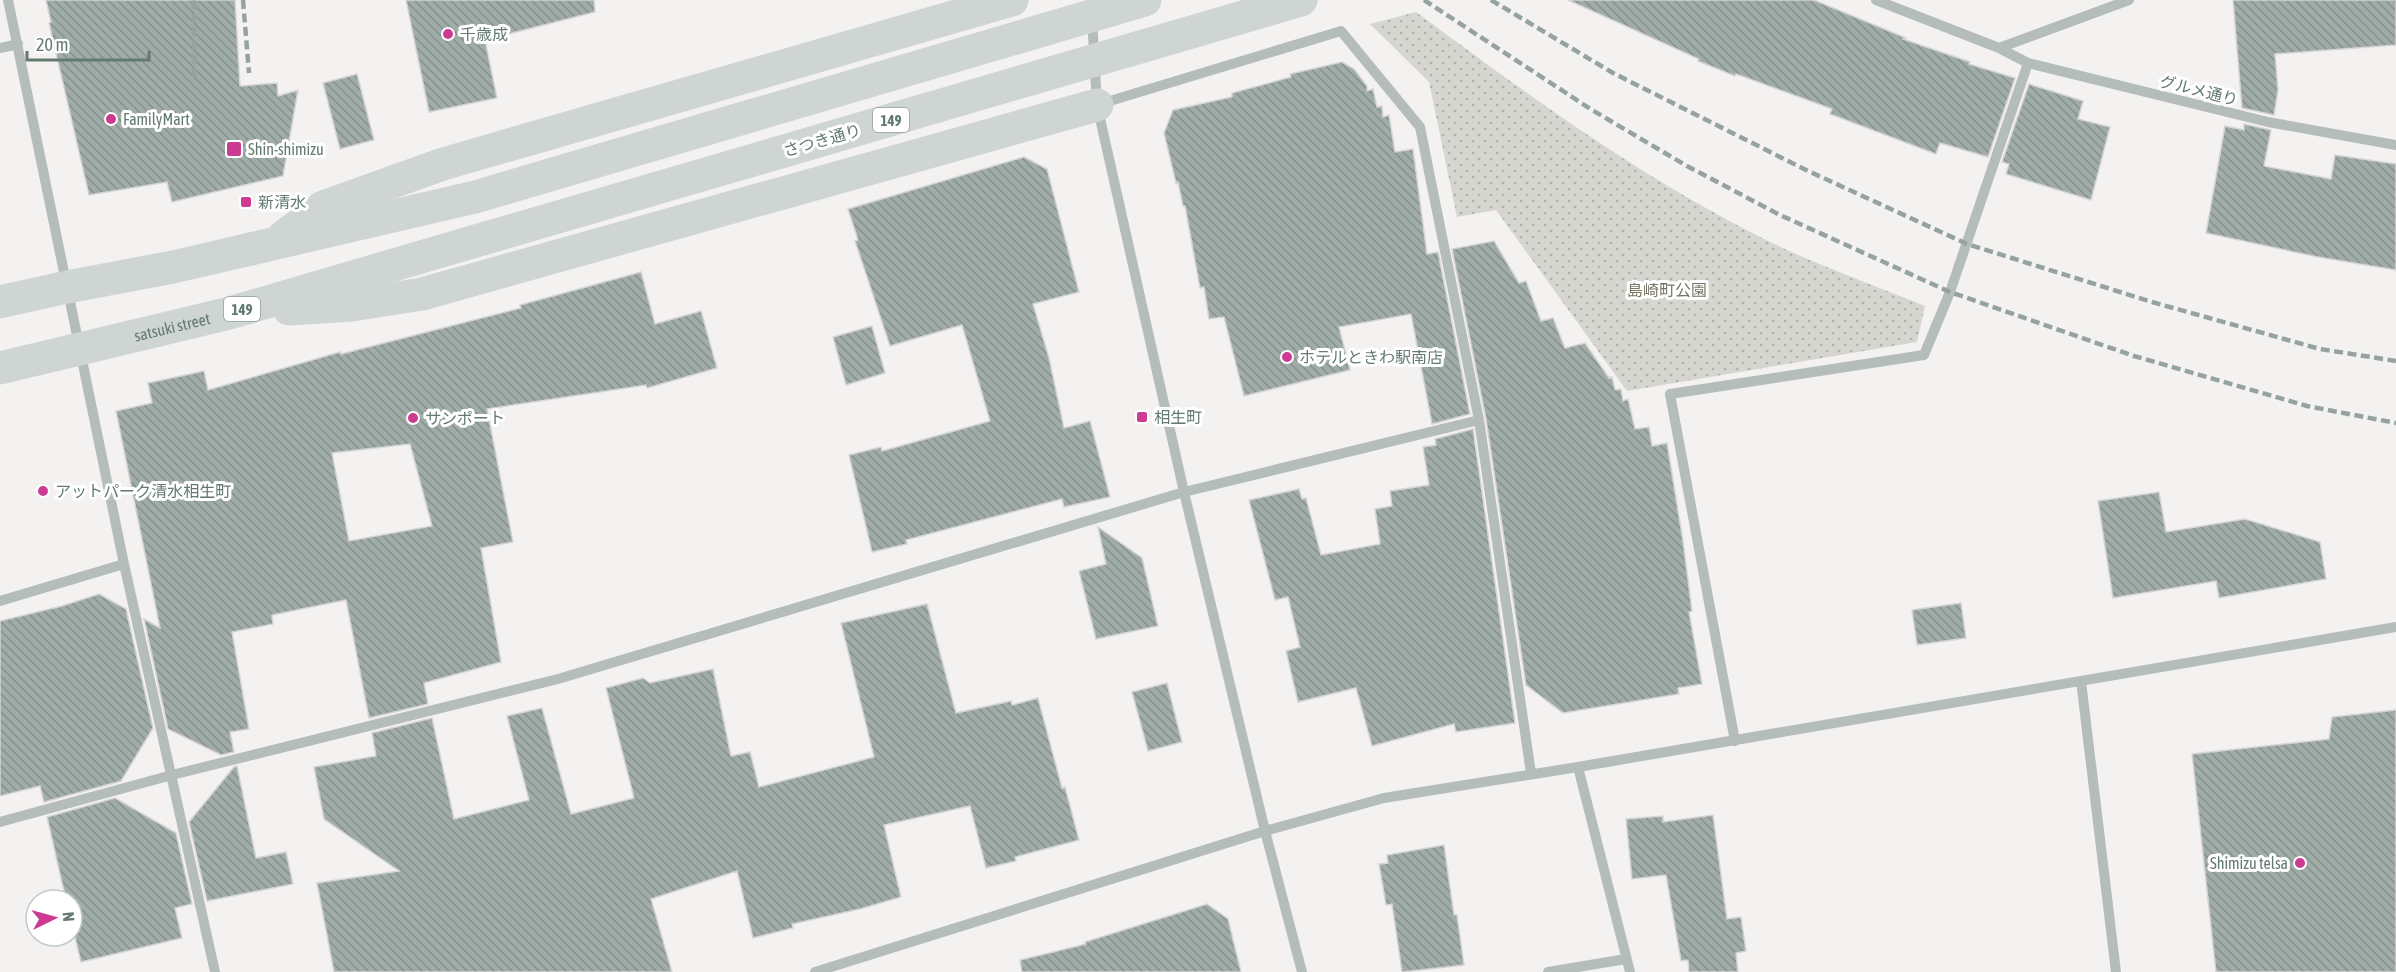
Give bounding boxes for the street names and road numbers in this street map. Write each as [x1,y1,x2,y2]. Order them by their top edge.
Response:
street label: グルメ通り [2158,72,2240,108]
road number: 149 [873,108,909,132]
street label: さつき通り [781,120,863,160]
road number: 149 [224,297,260,321]
street label: satsuki street [132,309,212,345]

